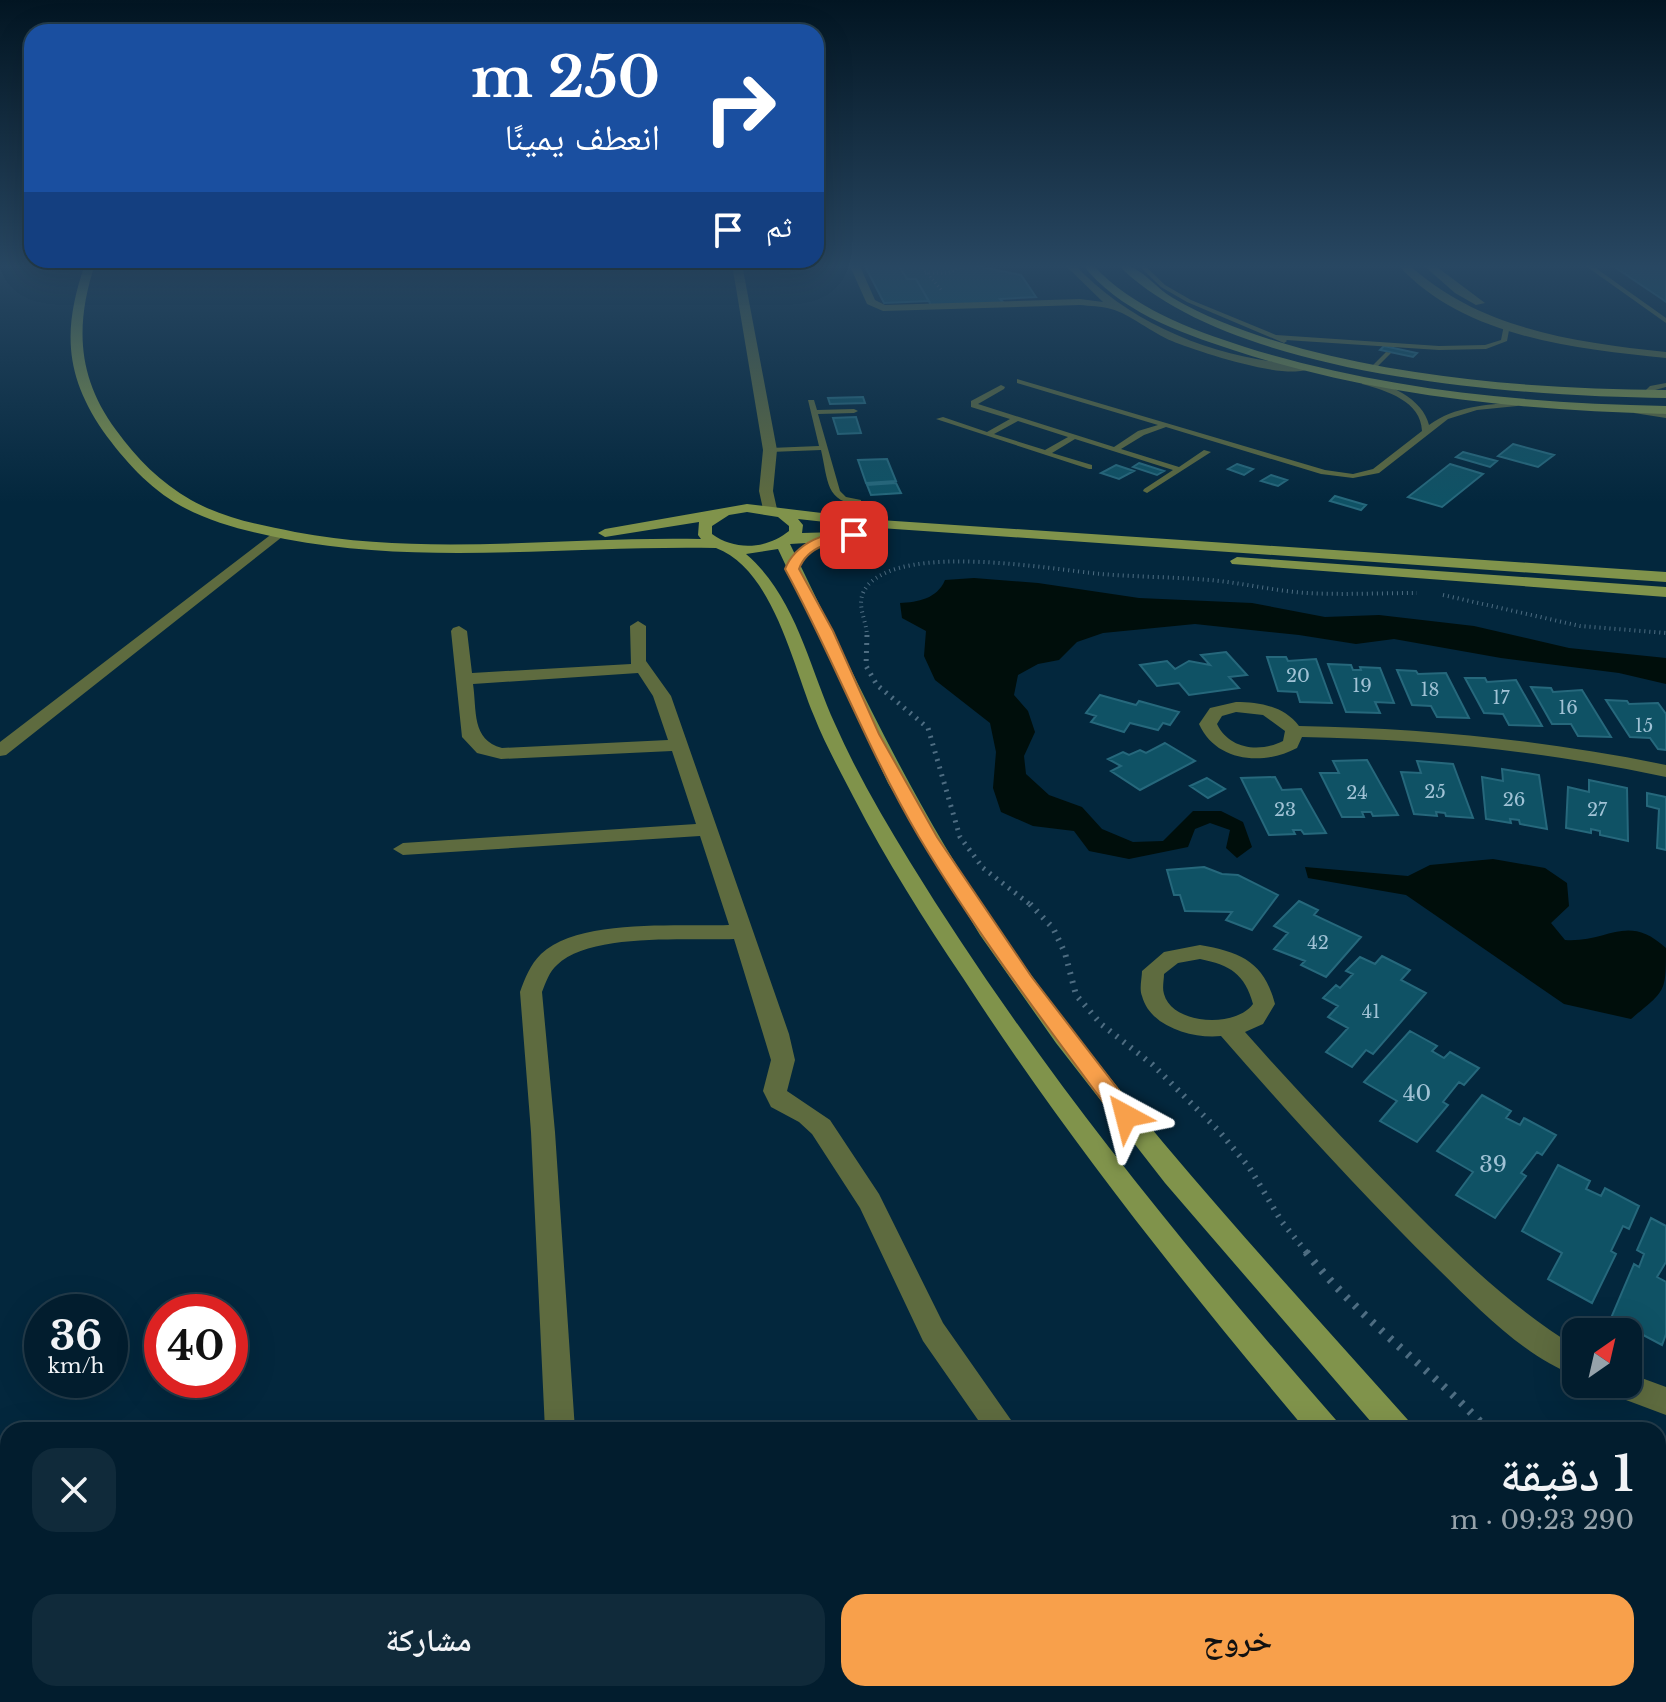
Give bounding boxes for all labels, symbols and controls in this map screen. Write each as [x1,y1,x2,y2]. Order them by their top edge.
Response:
text: 250 m [471,43,660,112]
icon: right [688,56,792,160]
text: انعطف يمينًا [504,115,660,160]
icon: arrive [706,208,750,252]
text: ثم [766,208,792,245]
pin [820,501,888,569]
icon: arrive [832,513,876,557]
house number: 20 [1286,665,1310,687]
house number: 19 [1352,675,1372,697]
house number: 18 [1421,679,1439,701]
house number: 17 [1492,687,1510,709]
house number: 16 [1558,697,1578,719]
house number: 15 [1635,715,1653,737]
house number: 25 [1424,781,1446,803]
house number: 24 [1346,782,1368,804]
house number: 26 [1503,789,1525,811]
house number: 23 [1274,799,1296,821]
house number: 27 [1587,799,1608,821]
house number: 42 [1307,932,1329,954]
house number: 41 [1362,1001,1380,1023]
position arrow [1084,1074,1168,1158]
house number: 40 [1403,1080,1431,1107]
house number: 39 [1479,1151,1507,1178]
speed limit sign: 40 [144,1294,248,1398]
text: 36 [50,1311,102,1361]
north arrow [1562,1318,1642,1398]
map controls [1562,1318,1642,1398]
text: km/h [48,1354,104,1378]
text: 1 دقيقة [1500,1444,1634,1504]
button: close [32,1448,116,1532]
text: 290 m · 09:23 [1450,1504,1634,1536]
button: مشاركة [32,1594,825,1686]
button: خروج [841,1594,1634,1686]

